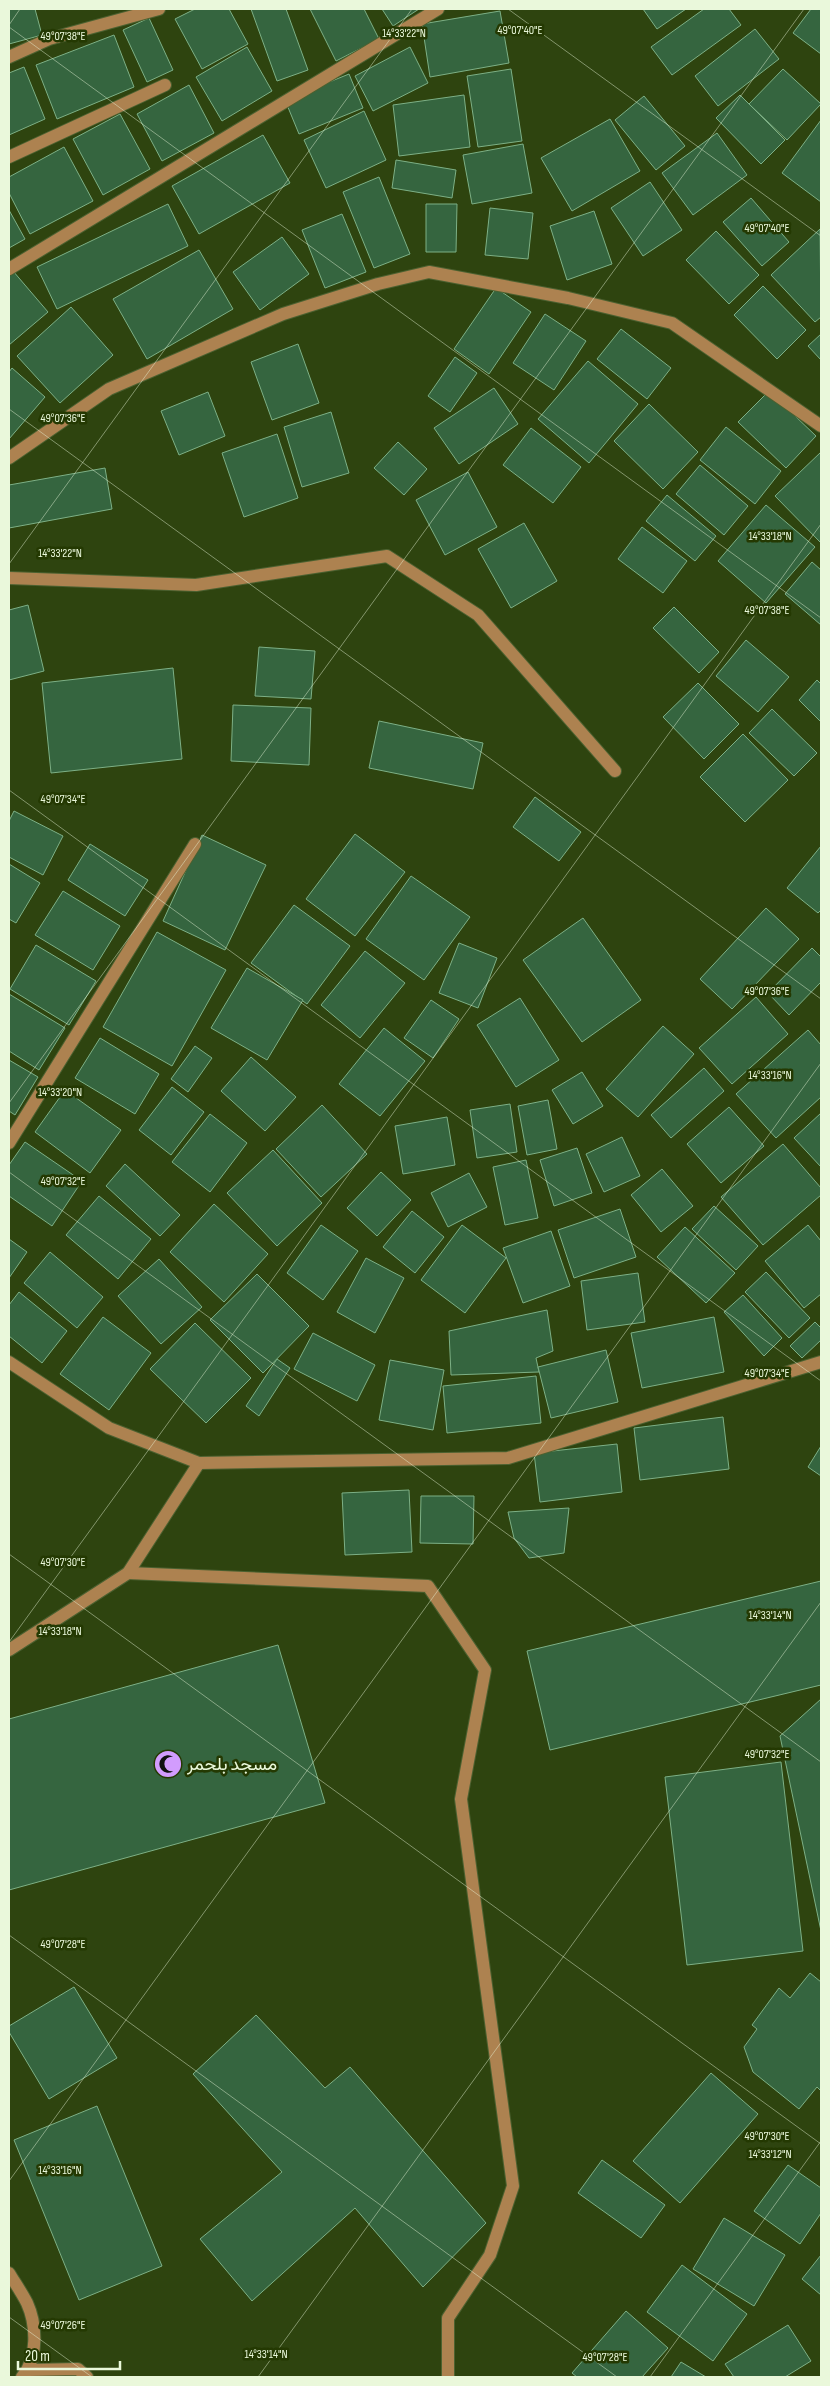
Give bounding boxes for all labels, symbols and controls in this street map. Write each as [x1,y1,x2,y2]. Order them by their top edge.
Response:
text: 49°07'40"E [497,23,543,38]
text: 14°33'22"N [382,26,426,41]
text: 49°07'38"E [41,29,86,44]
text: 49°07'40"E [744,221,790,236]
text: 49°07'36"E [40,411,86,426]
text: 14°33'18"N [748,529,792,544]
text: 14°33'22"N [38,546,82,561]
text: 49°07'38"E [745,603,790,618]
text: 49°07'34"E [41,792,85,807]
text: 49°07'36"E [744,984,790,999]
text: 14°33'16"N [748,1068,792,1083]
text: 14°33'20"N [38,1085,82,1100]
text: 49°07'32"E [41,1174,85,1189]
text: 49°07'34"E [745,1366,789,1381]
text: 49°07'30"E [40,1555,86,1570]
text: 14°33'14"N [748,1608,792,1623]
text: 14°33'18"N [38,1624,82,1639]
text: 49°07'32"E [745,1747,789,1762]
mosque icon: مسجد بلحمر [153,1749,183,1779]
place label: مسجد بلحمر [186,1754,277,1775]
text: 49°07'28"E [41,1937,85,1952]
text: 49°07'30"E [744,2129,790,2144]
text: 14°33'12"N [748,2147,792,2162]
text: 14°33'16"N [38,2163,82,2178]
text: 49°07'26"E [41,2318,86,2333]
scale bar [18,2338,120,2370]
text: 20 m [25,2347,50,2366]
text: 14°33'14"N [244,2347,288,2362]
text: 49°07'28"E [583,2350,627,2365]

